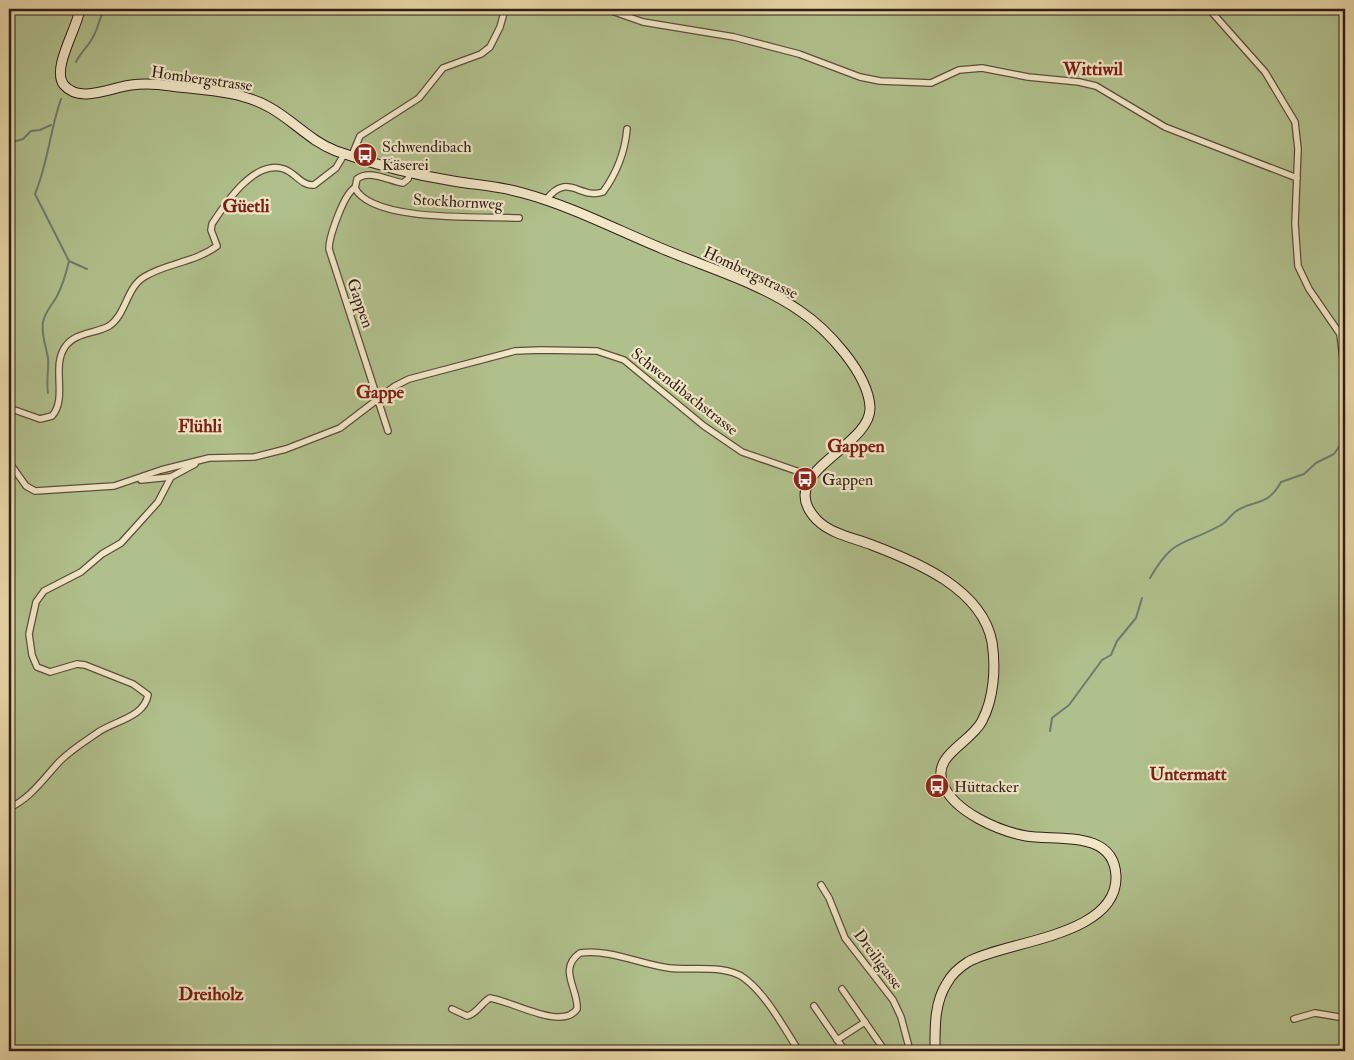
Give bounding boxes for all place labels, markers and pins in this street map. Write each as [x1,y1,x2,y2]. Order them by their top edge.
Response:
place label: Schwendibach Käserei [382,137,472,175]
bus stop icon: Schwendibach Käserei [352,142,378,168]
bus stop icon: Gappen [792,466,818,492]
place label: Gappen [822,470,873,491]
bus stop icon: Hüttacker [924,773,950,799]
place label: Hüttacker [954,777,1019,797]

